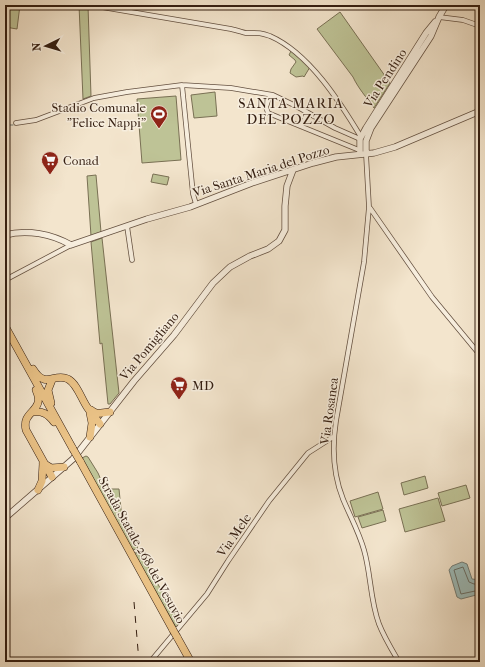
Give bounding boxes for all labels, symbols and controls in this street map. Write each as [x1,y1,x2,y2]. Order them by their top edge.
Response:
north arrow [26,26,66,66]
text: N [30,41,43,52]
street label: Via Pendino [360,45,410,111]
district label: SANTA MARIA DEL POZZO [238,95,344,128]
place label: Stadio Comunale "Felice Nappi" [52,100,147,130]
sports icon: Stadio Comunale "Felice Nappi" [149,104,169,129]
street label: Via Santa Maria del Pozzo [190,142,332,201]
supermarket icon: Conad [40,150,60,175]
place label: Conad [63,153,100,168]
street label: Via Pomigliano [116,309,182,384]
supermarket icon: MD [169,375,189,400]
street label: Via Rosanea [317,375,341,447]
place label: MD [192,378,214,393]
street label: Strada Statale 268 del Vesuvio [95,474,189,626]
street label: Via Mele [213,510,255,560]

